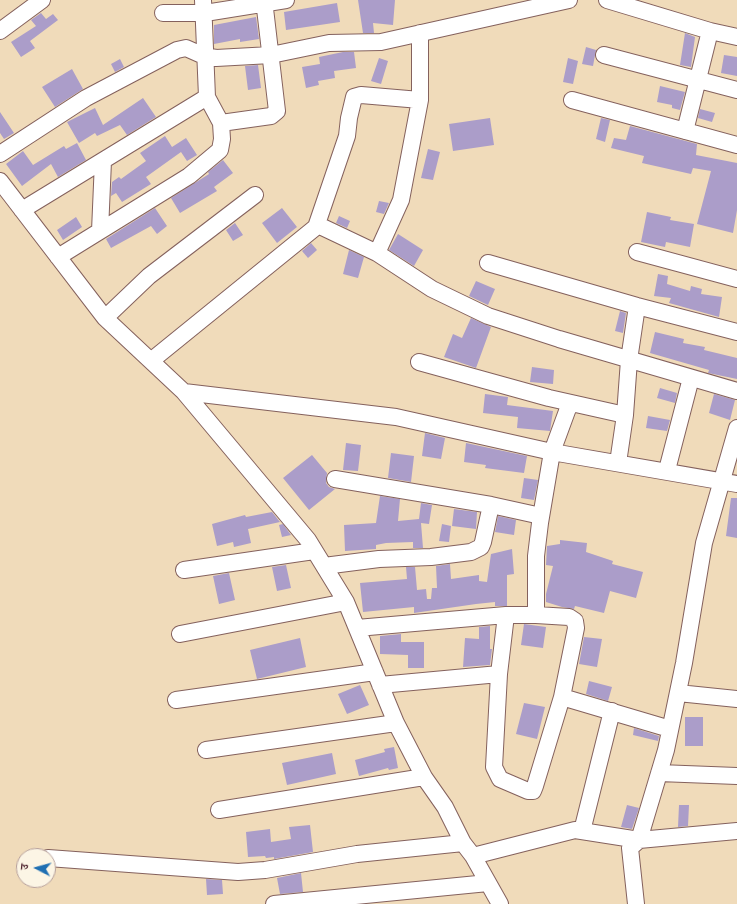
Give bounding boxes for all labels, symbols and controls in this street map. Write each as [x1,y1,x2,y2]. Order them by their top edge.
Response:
north arrow [16,848,56,888]
text: उ [17,863,32,870]

